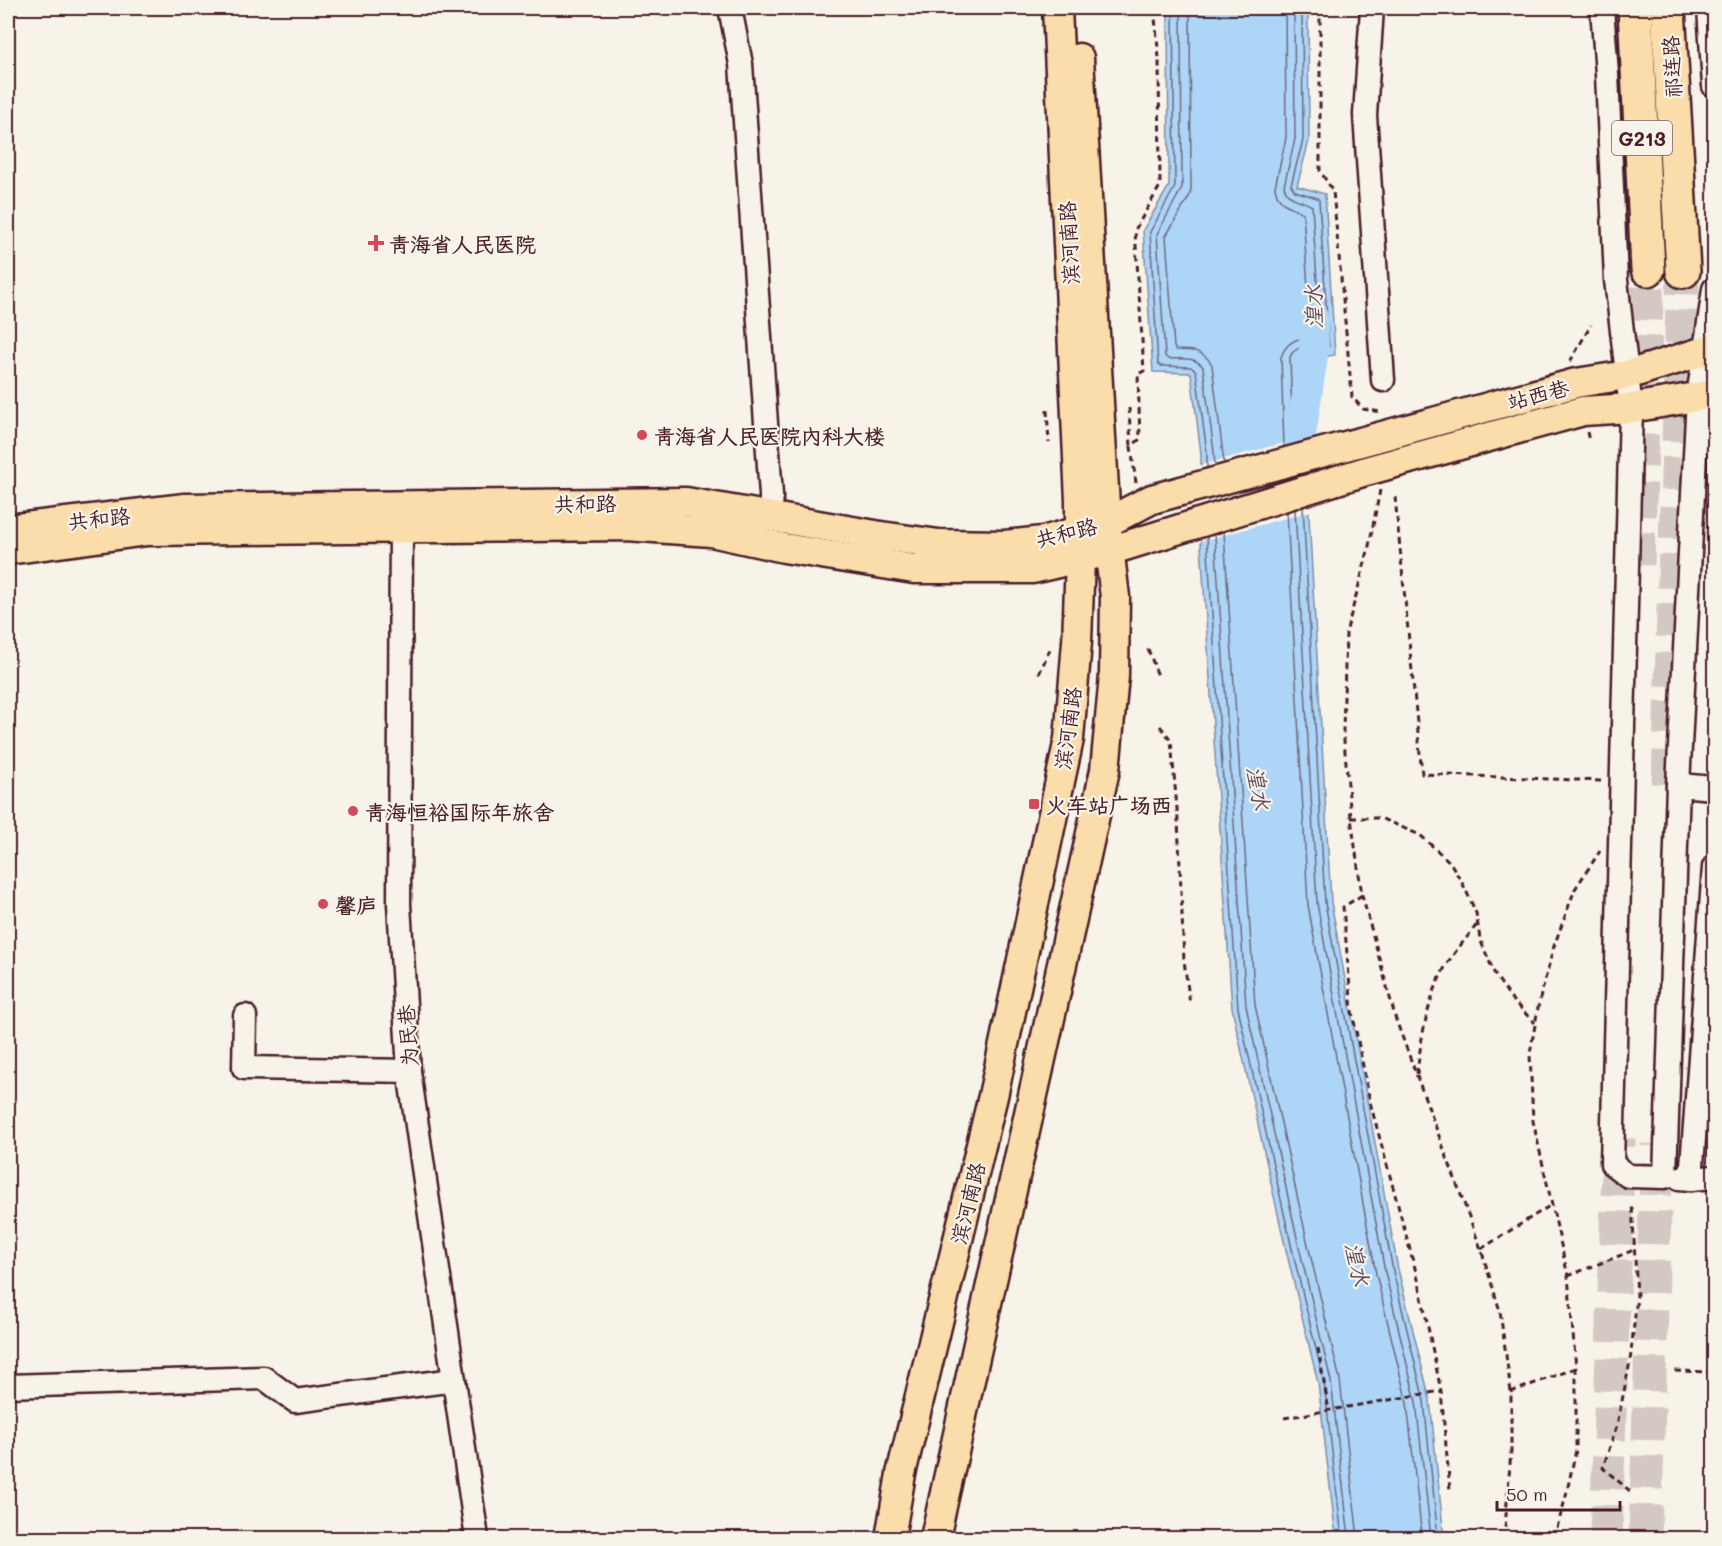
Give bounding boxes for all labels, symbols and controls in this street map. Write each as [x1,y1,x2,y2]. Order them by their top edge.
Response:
street label: 祁连路 [1656,35,1686,99]
road number: G213 [1612,121,1672,155]
street label: 滨河南路 [1052,200,1084,286]
place label: 青海省人民医院 [389,230,536,257]
marker: 青海省人民医院 [367,234,385,252]
water label: 湟水 [1298,284,1328,329]
street label: 站西巷 [1504,373,1572,415]
place label: 青海省人民医院内科大楼 [654,422,885,449]
marker: 青海省人民医院内科大楼 [635,428,649,442]
street label: 共和路 [553,489,617,517]
street label: 共和路 [66,501,132,535]
street label: 共和路 [1032,511,1100,553]
street label: 滨河南路 [1048,685,1086,771]
water label: 湟水 [1241,764,1277,813]
place label: 火车站广场西 [1046,791,1172,818]
marker: 火车站广场西 [1027,797,1041,811]
place label: 青海恒裕国际年旅舍 [365,798,554,825]
marker: 青海恒裕国际年旅舍 [346,804,360,818]
place label: 馨庐 [335,891,377,918]
marker: 馨庐 [316,897,330,911]
street label: 为民巷 [391,1004,423,1068]
street label: 滨河南路 [944,1159,990,1247]
water label: 湟水 [1339,1239,1377,1290]
scale bar [1497,1474,1620,1512]
text: 50 m [1506,1482,1548,1506]

